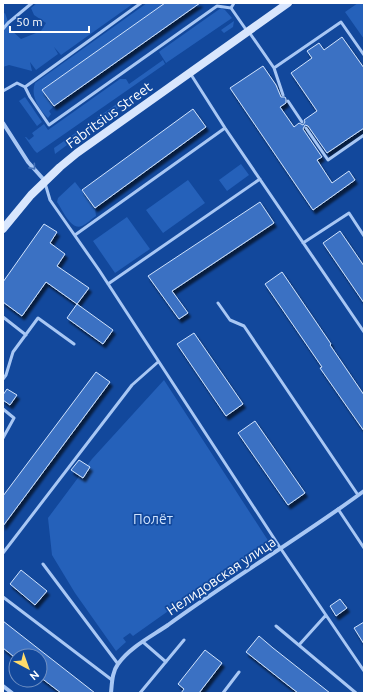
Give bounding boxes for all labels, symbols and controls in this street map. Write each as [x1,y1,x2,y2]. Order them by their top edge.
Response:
scale bar [10,8,89,34]
text: 50 m [16,15,43,28]
street label: Fabritsius Street [63,78,155,152]
one-way arrow [28,162,35,169]
park label: Полёт [133,511,173,527]
street label: Нелидовская улица [163,534,279,618]
north arrow [8,648,48,688]
text: N [28,668,42,683]

